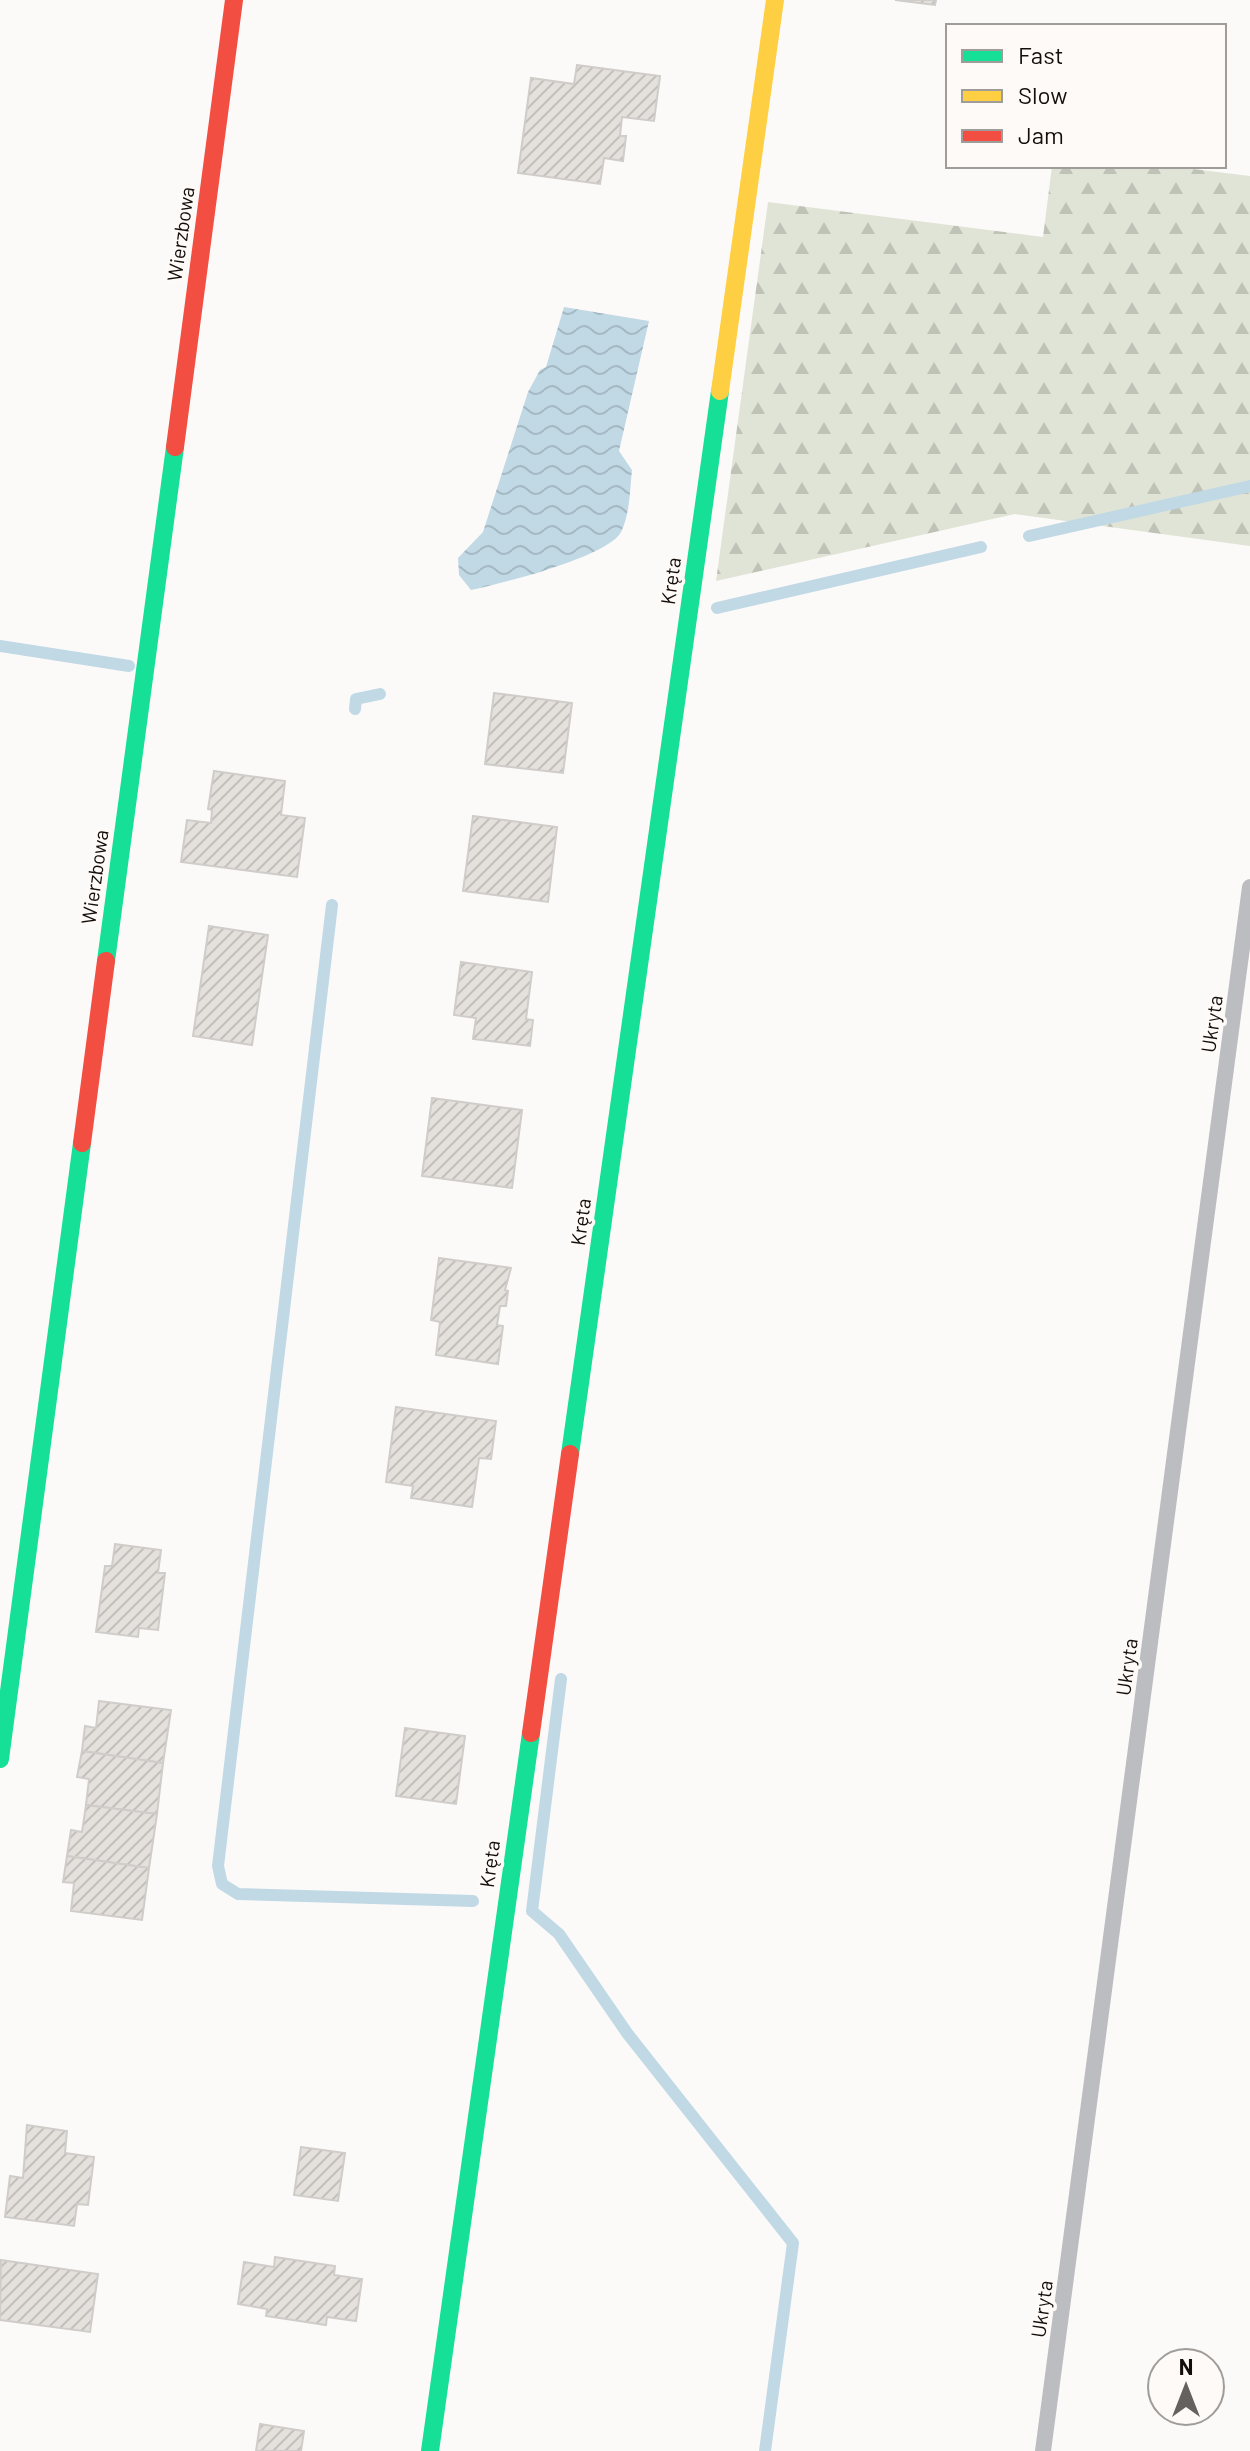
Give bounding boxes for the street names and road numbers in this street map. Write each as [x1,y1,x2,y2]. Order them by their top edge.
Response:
street label: Wierzbowa [161,185,199,283]
street label: Kręta [655,556,685,606]
street label: Wierzbowa [75,828,113,926]
street label: Ukryta [1195,994,1227,1054]
street label: Kręta [565,1197,595,1247]
street label: Ukryta [1110,1637,1142,1697]
street label: Kręta [474,1839,504,1889]
street label: Ukryta [1025,2279,1057,2339]

